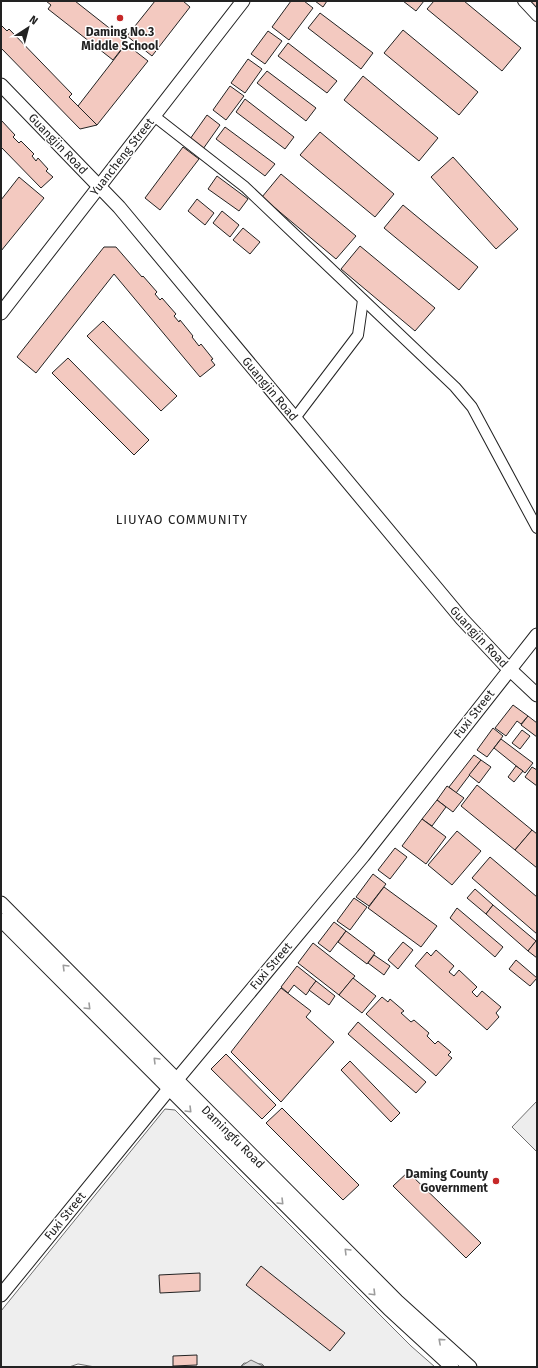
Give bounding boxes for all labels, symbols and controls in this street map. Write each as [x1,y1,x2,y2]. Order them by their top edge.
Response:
north arrow [8,8,48,48]
text: N [27,13,40,28]
marker: Daming No.3 Middle School [115,13,125,23]
place label: Daming No.3 Middle School [81,25,159,53]
street label: Guangjin Road [26,111,90,177]
street label: Yuancheng Street [87,115,157,199]
street label: Guangjin Road [239,354,301,424]
district label: LIUYAO COMMUNITY [116,512,248,527]
street label: Guangjin Road [447,603,511,671]
street label: Fuxi Street [451,687,498,741]
street label: Fuxi Street [247,939,295,992]
one-way arrow [62,964,70,972]
one-way arrow [83,1002,90,1010]
one-way arrow [153,1057,161,1065]
street label: Damingfu Road [199,1103,267,1171]
one-way arrow [184,1105,192,1113]
place label: Daming County Government [406,1167,489,1195]
marker: Daming County Government [491,1176,501,1186]
street label: Fuxi Street [42,1189,89,1243]
one-way arrow [276,1197,284,1204]
one-way arrow [344,1248,352,1256]
one-way arrow [368,1288,376,1296]
one-way arrow [438,1339,445,1346]

